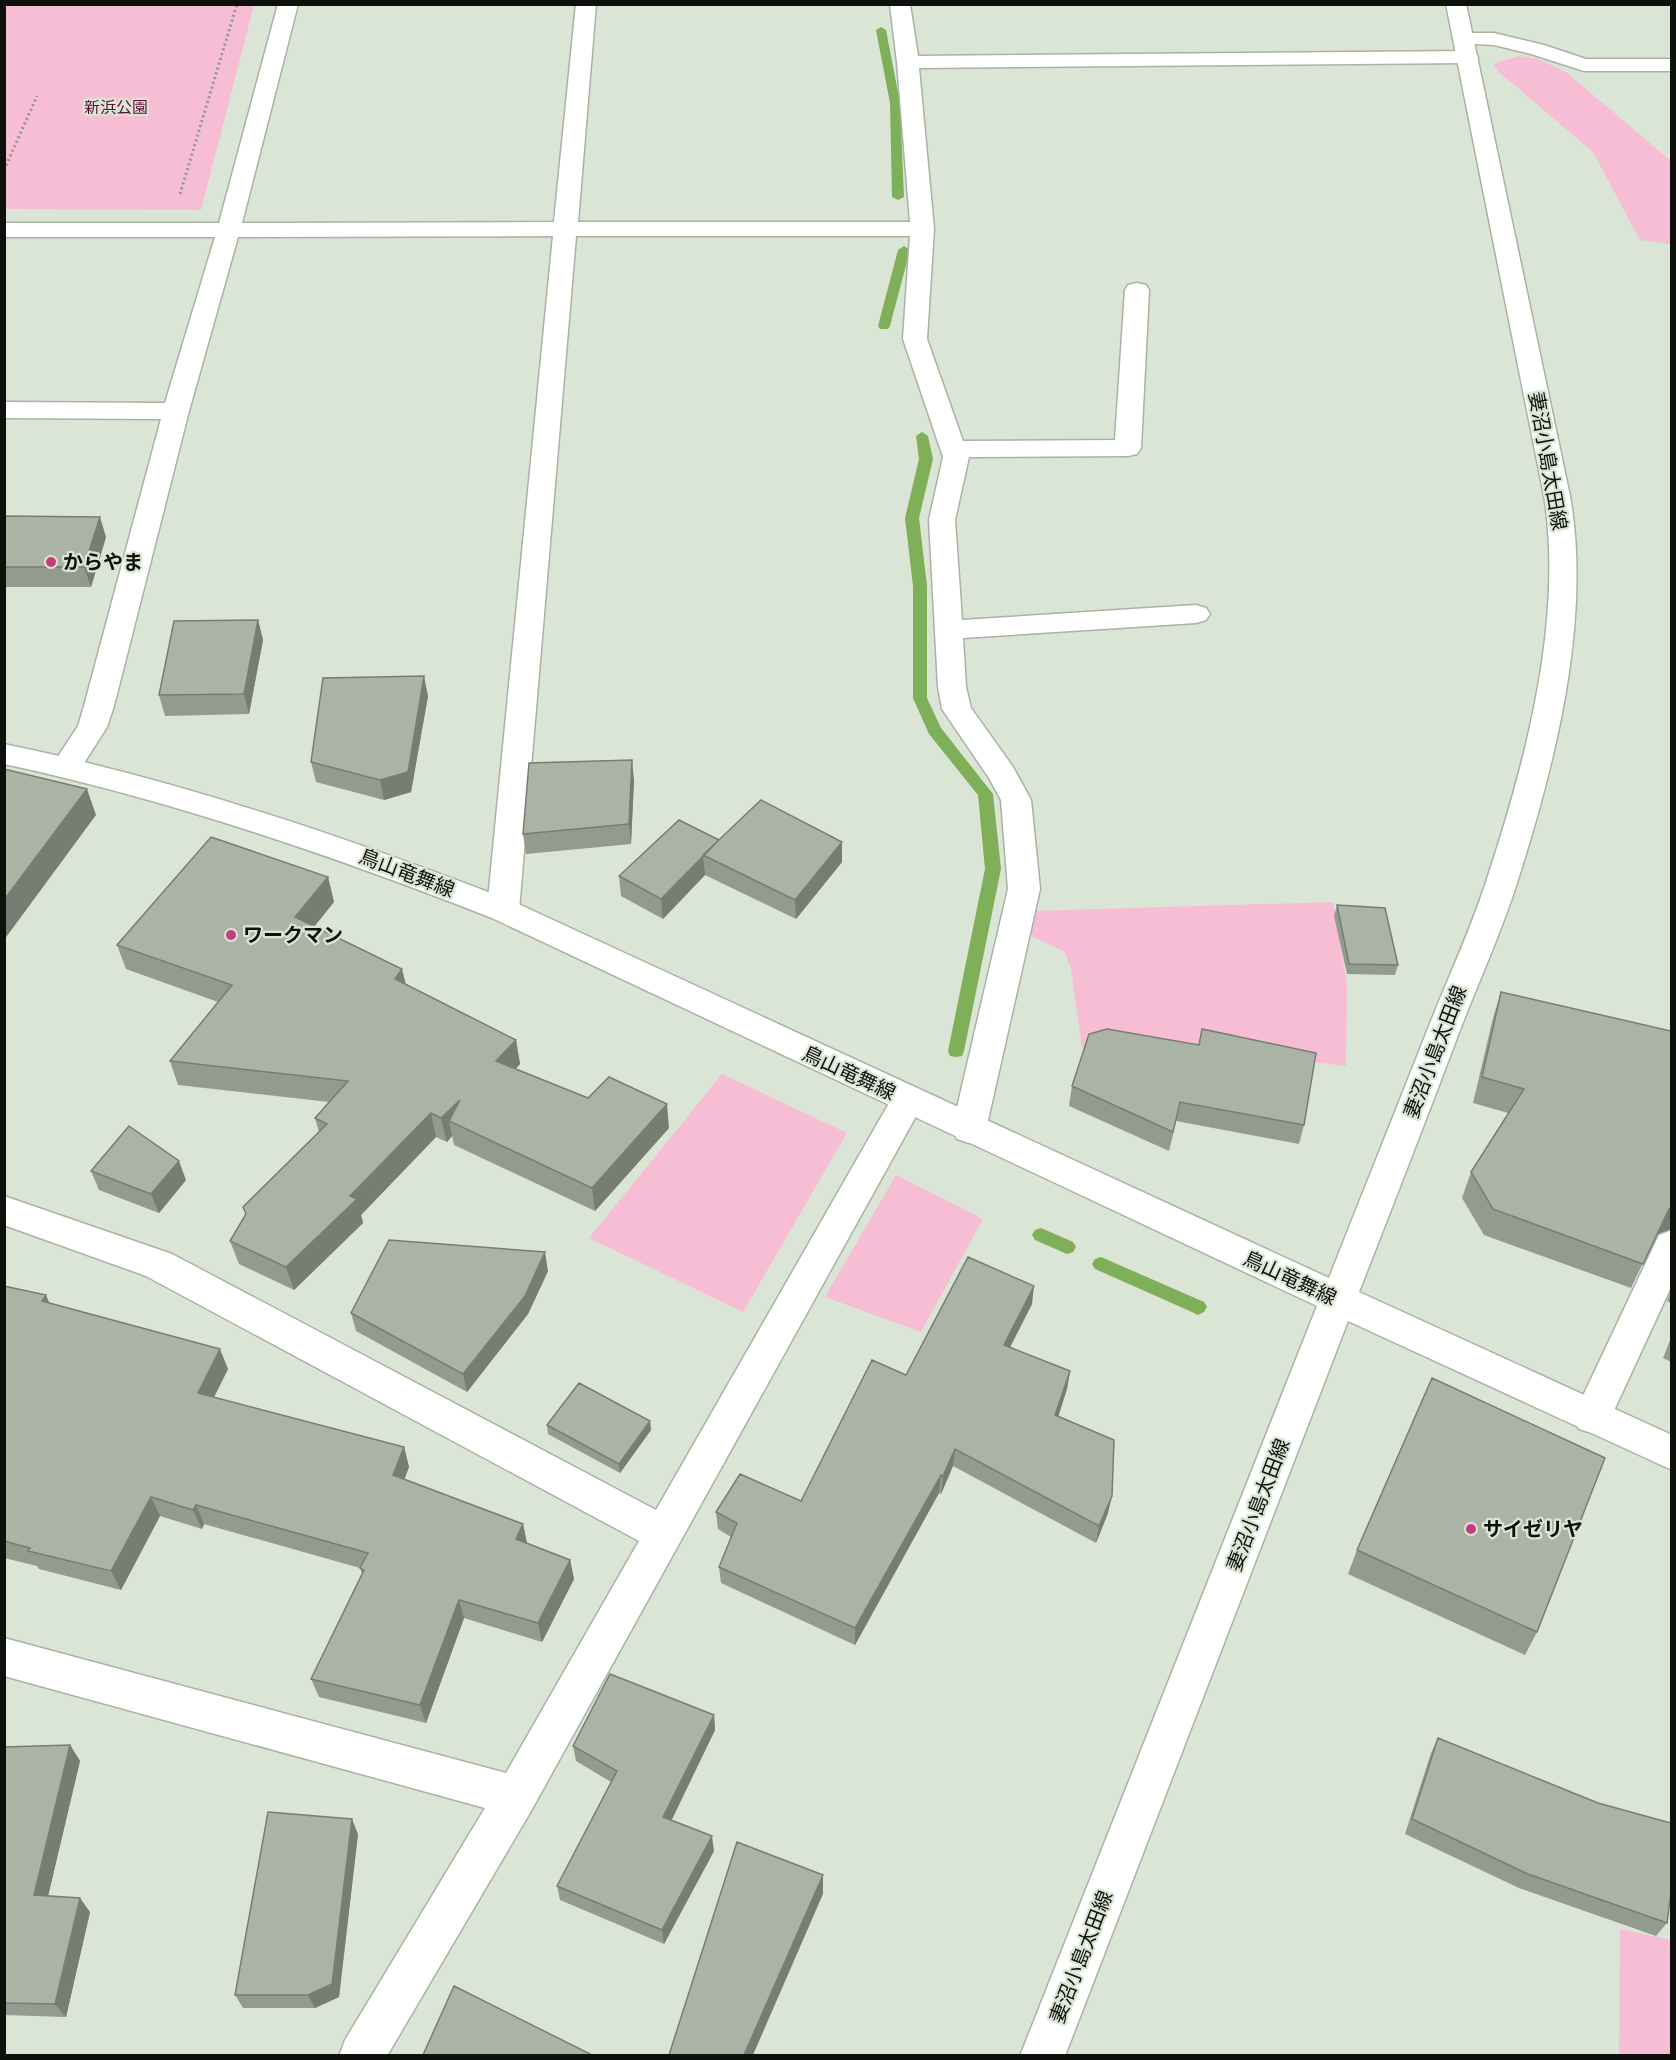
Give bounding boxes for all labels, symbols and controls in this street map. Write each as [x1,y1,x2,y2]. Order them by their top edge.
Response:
park label: 新浜公園 [84,97,148,117]
street label: 妻沼小島太田線 [1524,390,1572,532]
place label: からやま [63,550,143,574]
marker: からやま [44,555,58,569]
street label: 鳥山竜舞線 [356,844,458,902]
place label: ワークマン [243,923,343,947]
marker: ワークマン [224,928,238,942]
street label: 妻沼小島太田線 [1399,982,1471,1122]
street label: 鳥山竜舞線 [799,1041,899,1105]
street label: 鳥山竜舞線 [1240,1246,1340,1310]
street label: 妻沼小島太田線 [1222,1435,1294,1575]
place label: サイゼリヤ [1483,1517,1583,1541]
marker: サイゼリヤ [1464,1522,1478,1536]
street label: 妻沼小島太田線 [1045,1887,1117,2027]

